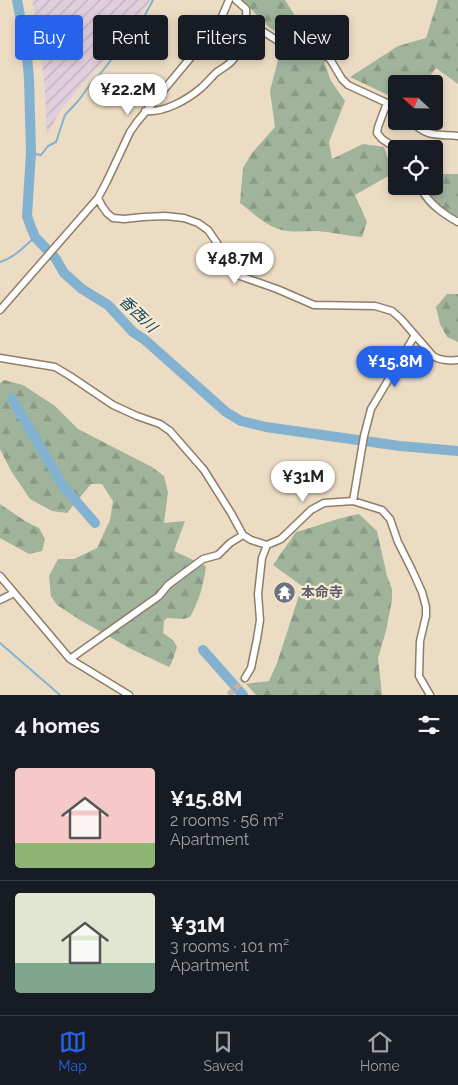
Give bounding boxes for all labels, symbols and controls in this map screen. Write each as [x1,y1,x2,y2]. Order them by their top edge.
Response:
chip: Buy [15,15,83,60]
chip: Rent [93,15,168,60]
chip: Filters [178,15,265,60]
chip: New [275,15,349,60]
pin: ¥22.2M [87,74,169,116]
north arrow [388,75,442,130]
map controls [388,75,443,195]
text: ¥22.2M [100,80,156,99]
button: locate [388,140,443,195]
pin: ¥48.7M [194,242,276,285]
text: ¥48.7M [207,249,263,268]
water label: 香西川 [116,292,162,337]
pin: ¥15.8M [354,346,436,388]
text: ¥15.8M [367,352,423,371]
pin: ¥31M [273,460,333,503]
text: ¥31M [282,467,324,486]
temple icon: 本命寺 [273,580,297,604]
place label: 本命寺 [301,584,343,600]
icon: filters [415,711,443,739]
text: 4 homes [15,713,100,738]
text: ¥15.8M [170,786,243,811]
icon: home [55,788,115,848]
text: 2 rooms · 56 m² [170,811,284,830]
text: Apartment [170,830,249,849]
text: ¥31M [170,912,225,937]
icon: home [55,913,115,973]
text: 3 rooms · 101 m² [170,937,289,956]
text: Apartment [170,956,249,975]
tab: Map [58,1028,87,1074]
tab: Saved [203,1028,243,1074]
tab: Home [360,1028,400,1074]

